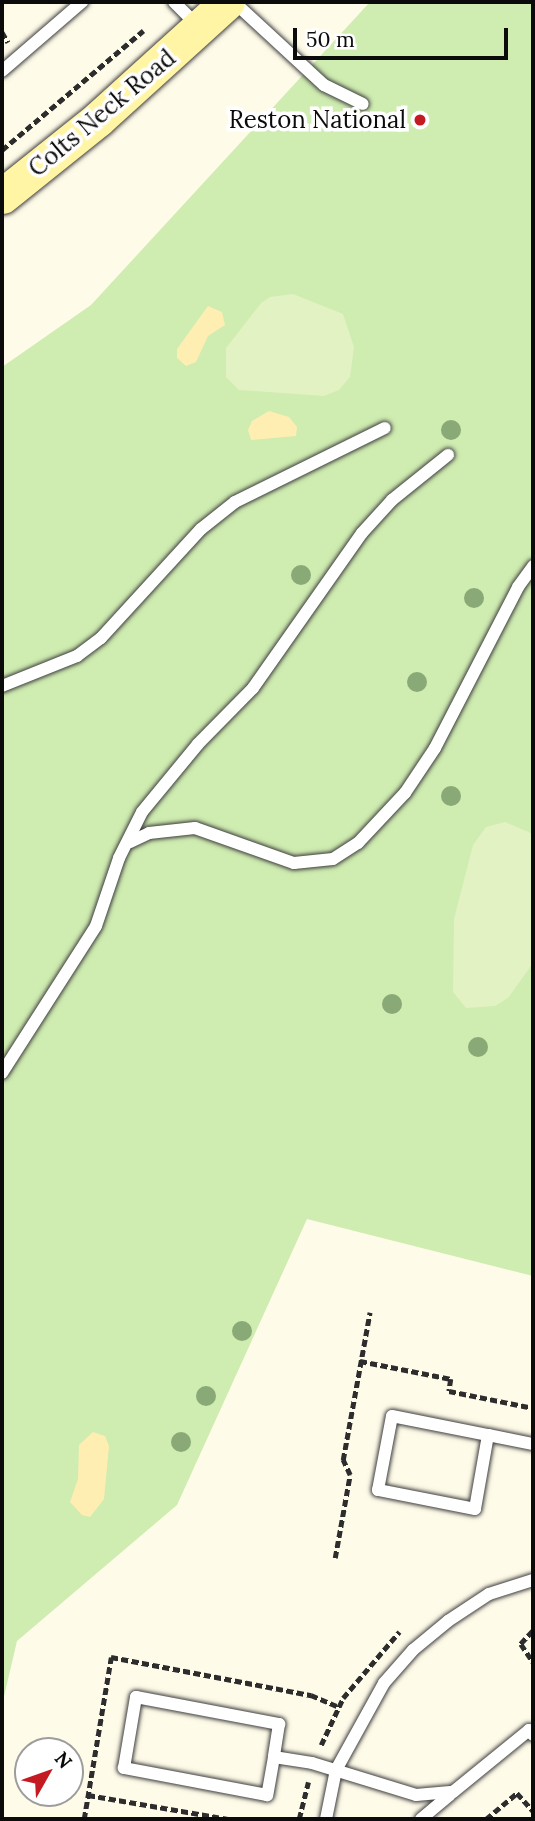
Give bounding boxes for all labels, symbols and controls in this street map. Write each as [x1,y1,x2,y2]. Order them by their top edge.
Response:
scale bar [297,14,512,58]
text: 50 m [306,26,355,53]
street label: Colts Neck Road [23,43,181,183]
place label: Reston National [229,106,406,134]
marker: Reston National [412,112,428,128]
north arrow [14,1737,84,1807]
text: N [50,1746,77,1773]

